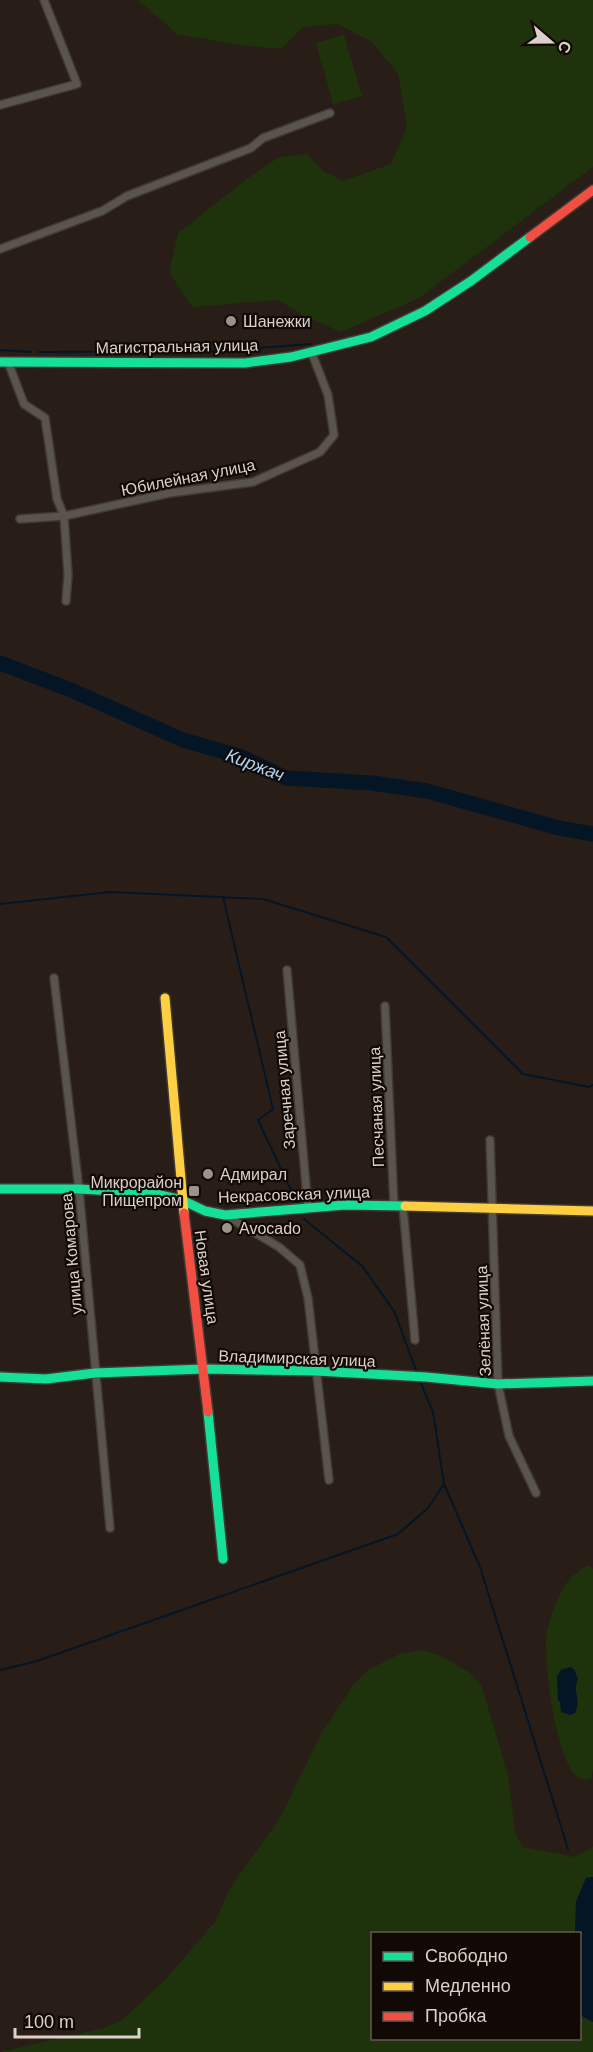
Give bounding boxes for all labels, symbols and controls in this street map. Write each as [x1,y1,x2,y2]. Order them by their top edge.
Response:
north arrow [521,12,581,72]
text: С [555,39,575,56]
place label: Шанежки [243,313,311,330]
marker: Шанежки [224,314,238,328]
street label: Магистральная улица [95,337,259,356]
street label: Юбилейная улица [120,456,257,499]
water label: Киржач [223,745,287,785]
street label: Заречная улица [271,1030,298,1150]
street label: Песчаная улица [366,1046,387,1167]
place label: Адмирал [220,1166,287,1183]
marker: Адмирал [201,1167,215,1181]
place label: Микрорайон Пищепром [90,1174,182,1209]
street label: Некрасовская улица [218,1183,370,1206]
marker: Микрорайон Пищепром [187,1184,201,1198]
street label: улица Комарова [58,1193,85,1315]
place label: Avocado [239,1220,301,1237]
marker: Avocado [220,1221,234,1235]
street label: Новая улица [191,1229,222,1325]
street label: Зелёная улица [473,1265,494,1377]
street label: Владимирская улица [218,1347,376,1370]
legend [371,1932,581,2040]
text: Свободно [425,1946,508,1966]
text: Медленно [425,1976,511,1996]
scale bar [15,2001,140,2039]
text: Пробка [425,2006,488,2026]
text: 100 m [24,2012,74,2032]

